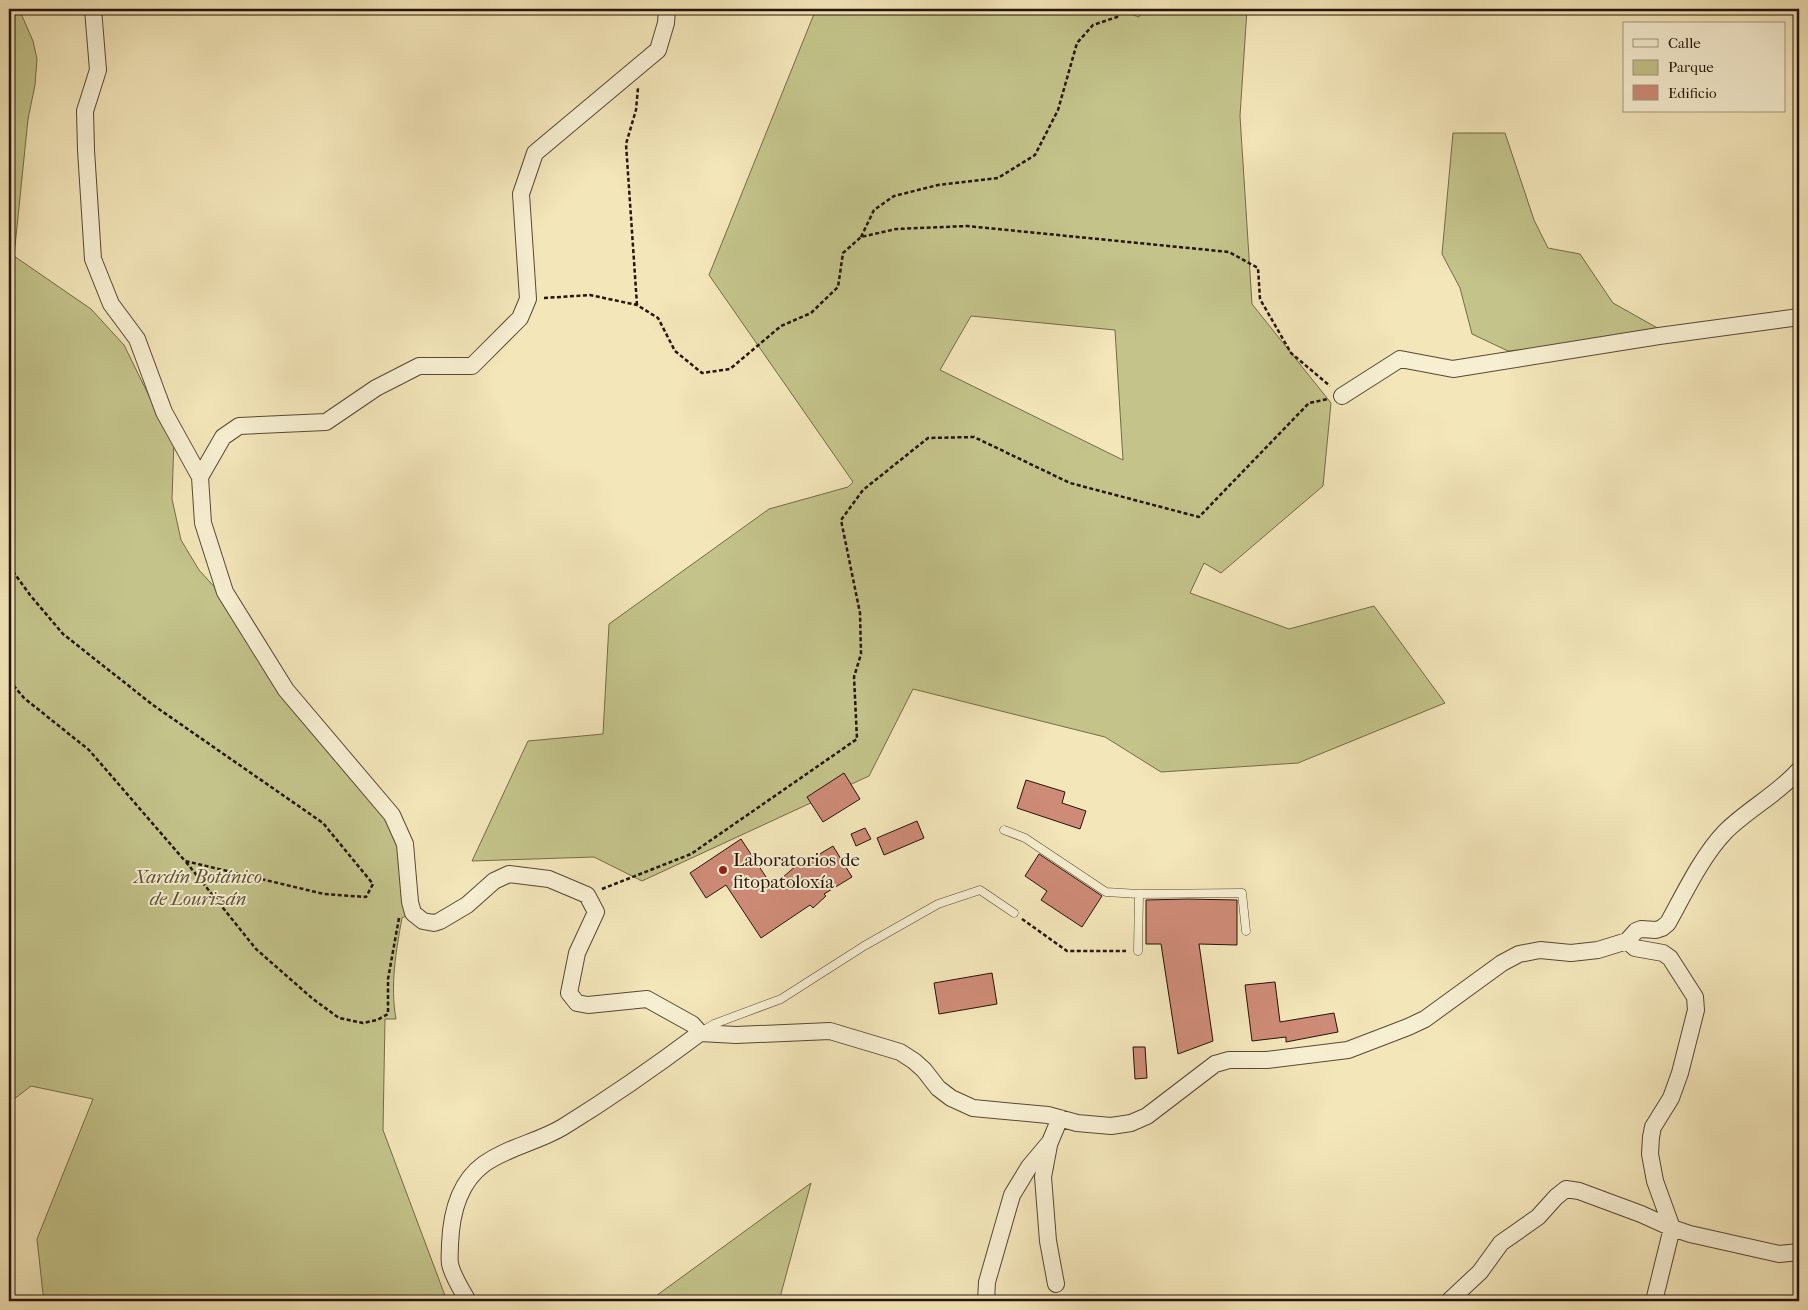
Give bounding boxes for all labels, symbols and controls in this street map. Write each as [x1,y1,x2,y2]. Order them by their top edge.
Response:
legend [1623,22,1786,112]
text: Calle [1668,34,1701,52]
text: Parque [1668,58,1714,76]
text: Edificio [1668,84,1717,102]
place label: Laboratorios de fitopatoloxía [733,849,860,893]
marker: Laboratorios de fitopatoloxía [717,864,729,876]
park label: Xardín Botánico de Lourizán [132,866,262,910]

